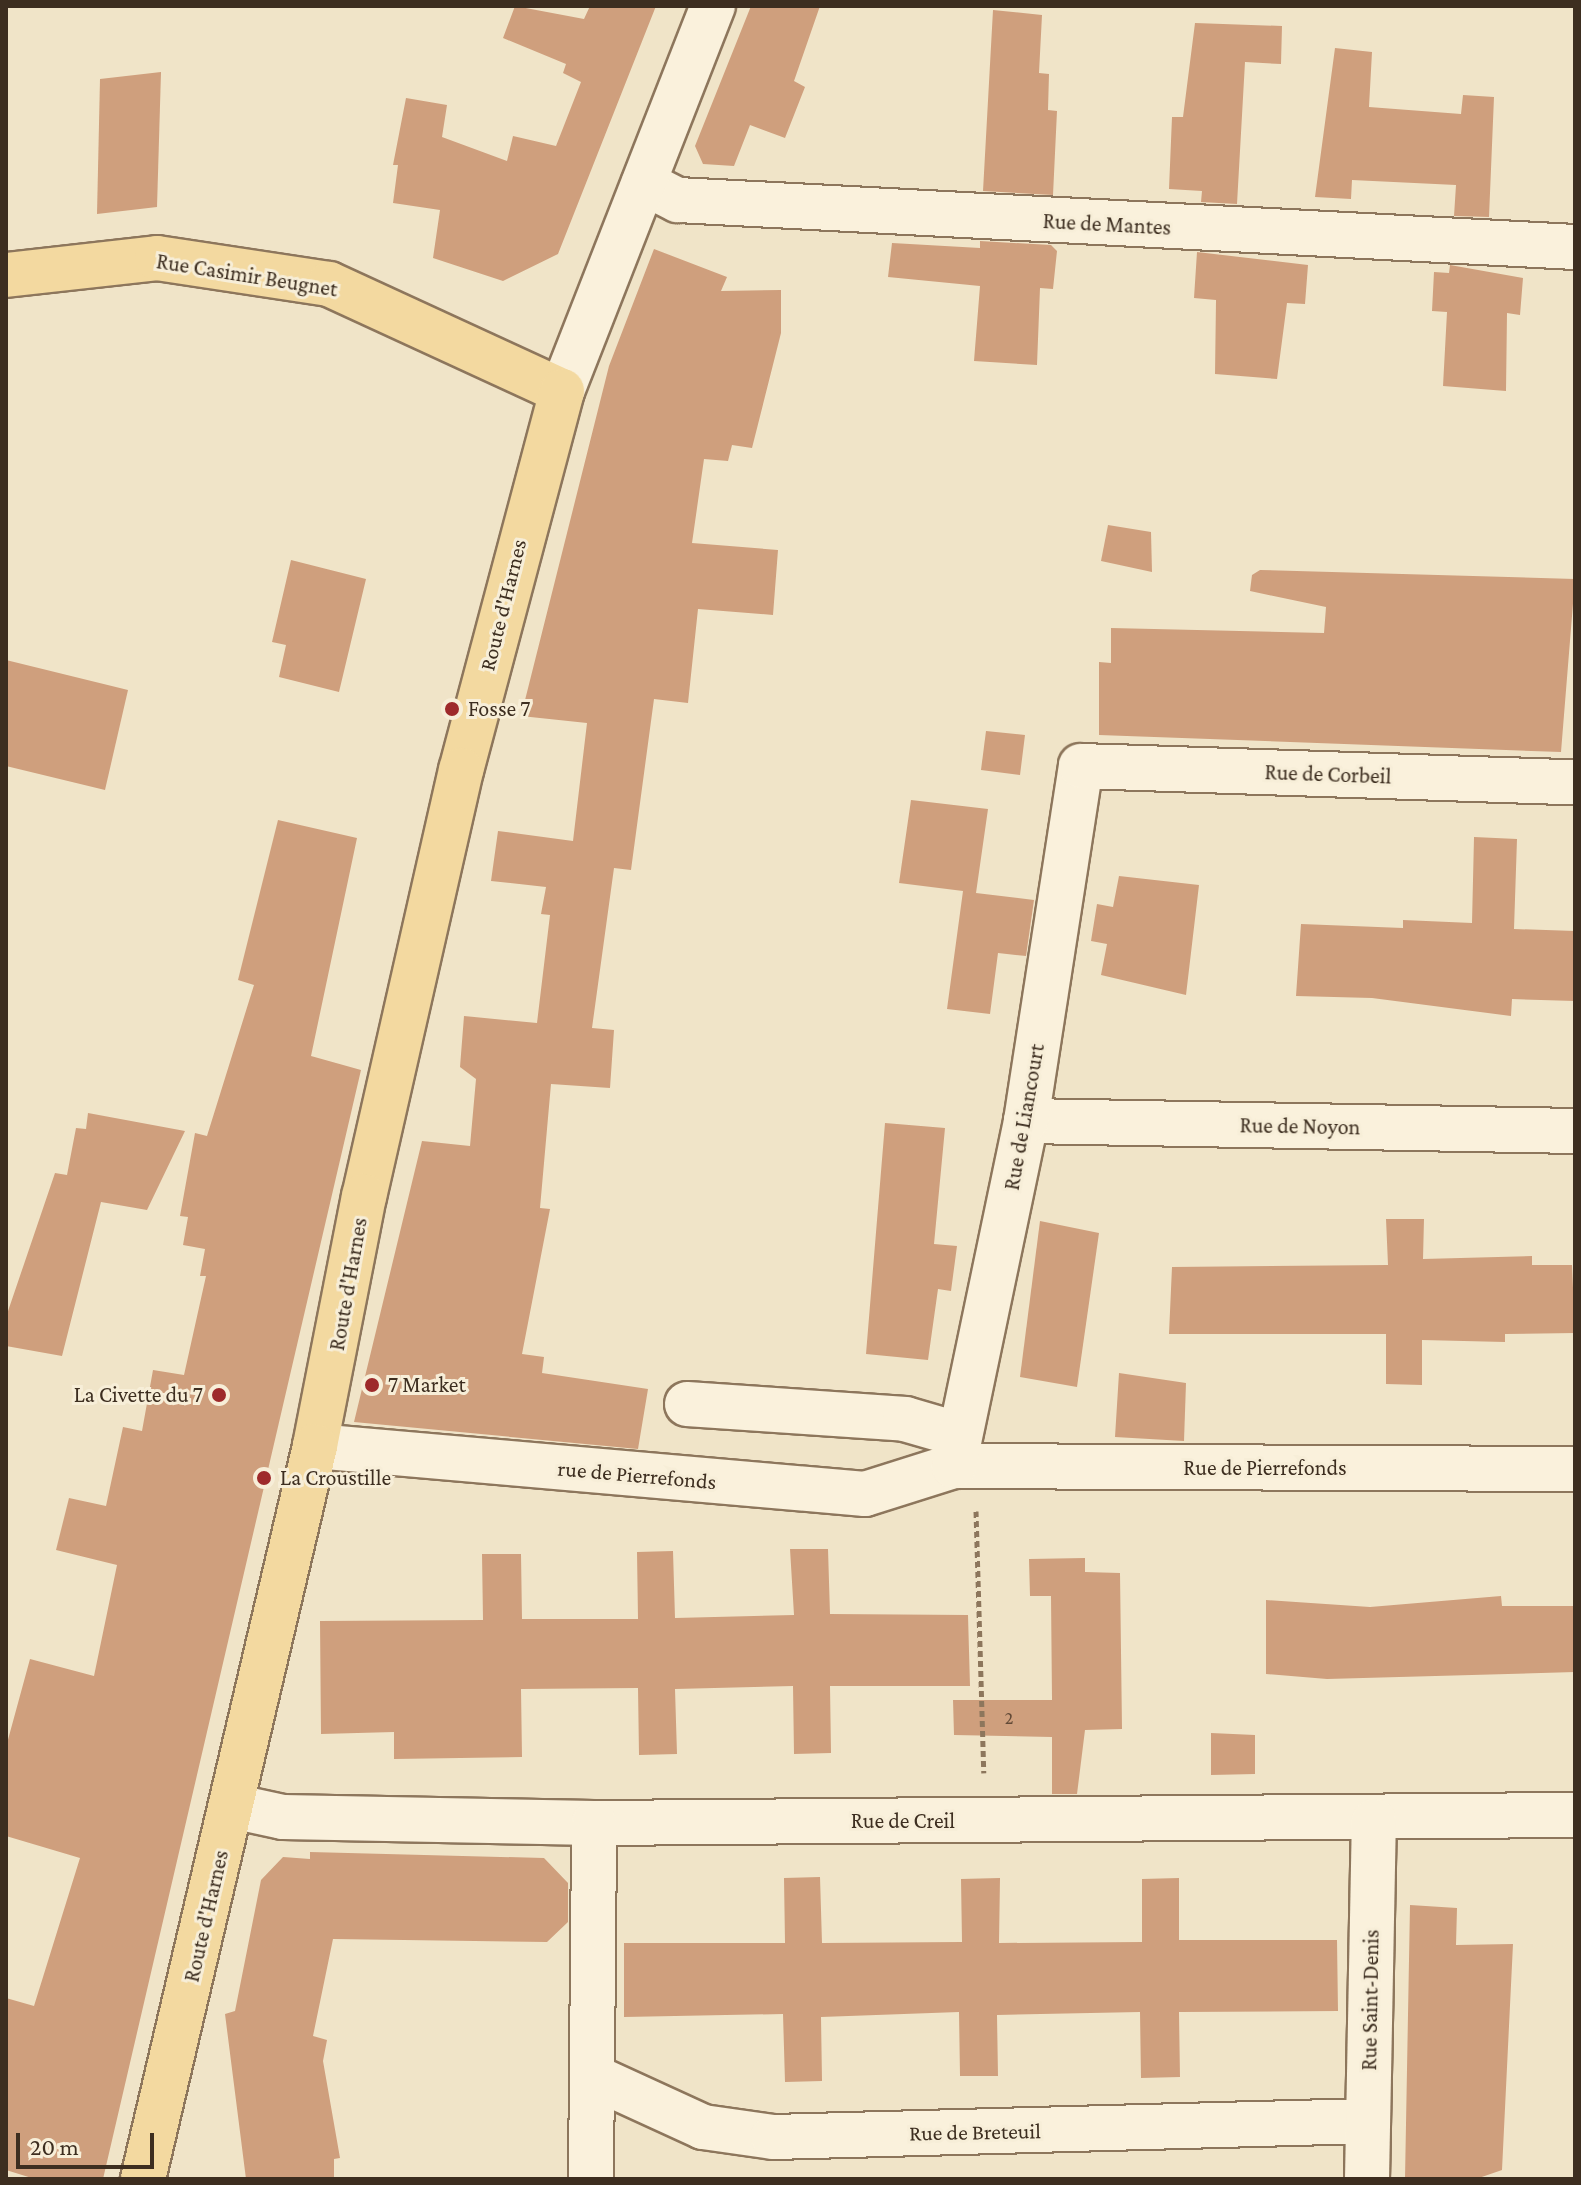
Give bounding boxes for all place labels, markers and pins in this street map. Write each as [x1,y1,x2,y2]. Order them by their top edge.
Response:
place label: Fosse 7 [468,696,530,722]
marker: Fosse 7 [443,700,461,718]
place label: 7 Market [388,1372,466,1398]
marker: 7 Market [363,1376,381,1394]
place label: La Civette du 7 [74,1382,203,1408]
marker: La Civette du 7 [210,1386,228,1404]
place label: La Croustille [280,1465,391,1491]
marker: La Croustille [255,1469,273,1487]

